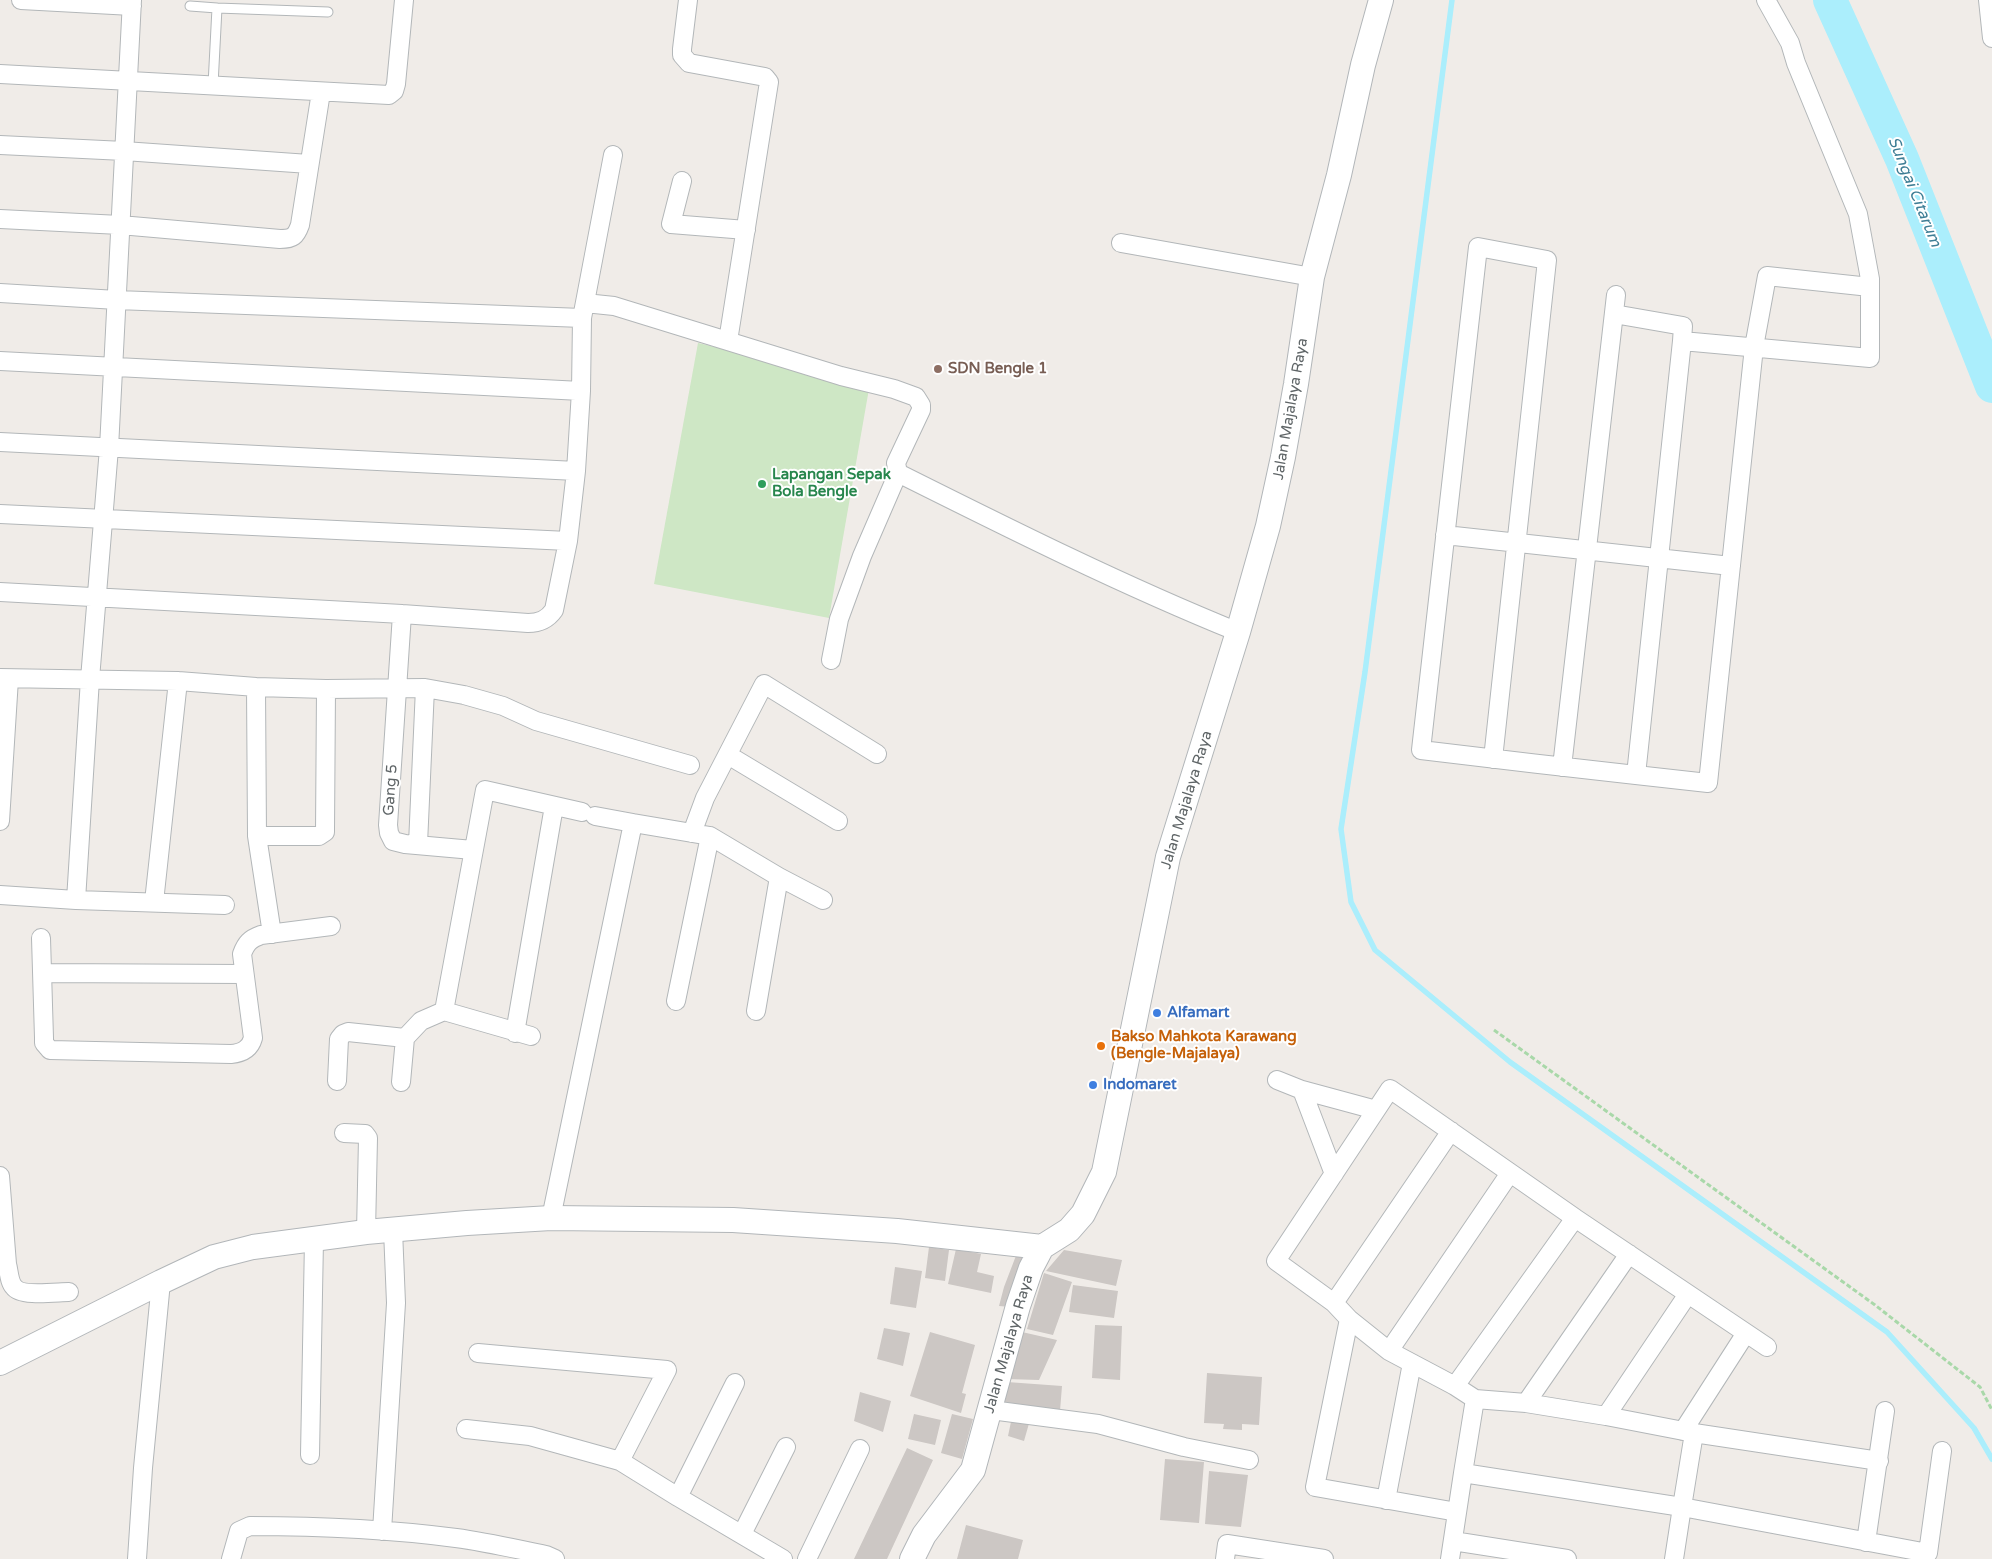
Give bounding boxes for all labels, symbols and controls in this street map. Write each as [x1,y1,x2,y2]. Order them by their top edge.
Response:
water label: Sungai Citarum [1883,134,1945,250]
street label: Jalan Majalaya Raya [1270,337,1312,481]
place label: SDN Bengle 1 [948,360,1047,378]
marker: SDN Bengle 1 [932,363,944,375]
place label: Lapangan Sepak Bola Bengle [772,466,891,501]
marker: Lapangan Sepak Bola Bengle [756,478,768,490]
street label: Jalan Majalaya Raya [1157,729,1217,871]
street label: Gang 5 [380,764,402,816]
place label: Alfamart [1167,1004,1229,1022]
marker: Alfamart [1151,1007,1163,1019]
place label: Bakso Mahkota Karawang (Bengle-Majalaya) [1111,1028,1297,1063]
marker: Bakso Mahkota Karawang (Bengle-Majalaya) [1095,1040,1107,1052]
place label: Indomaret [1103,1076,1177,1094]
marker: Indomaret [1087,1079,1099,1091]
street label: Jalan Majalaya Raya [981,1273,1037,1415]

